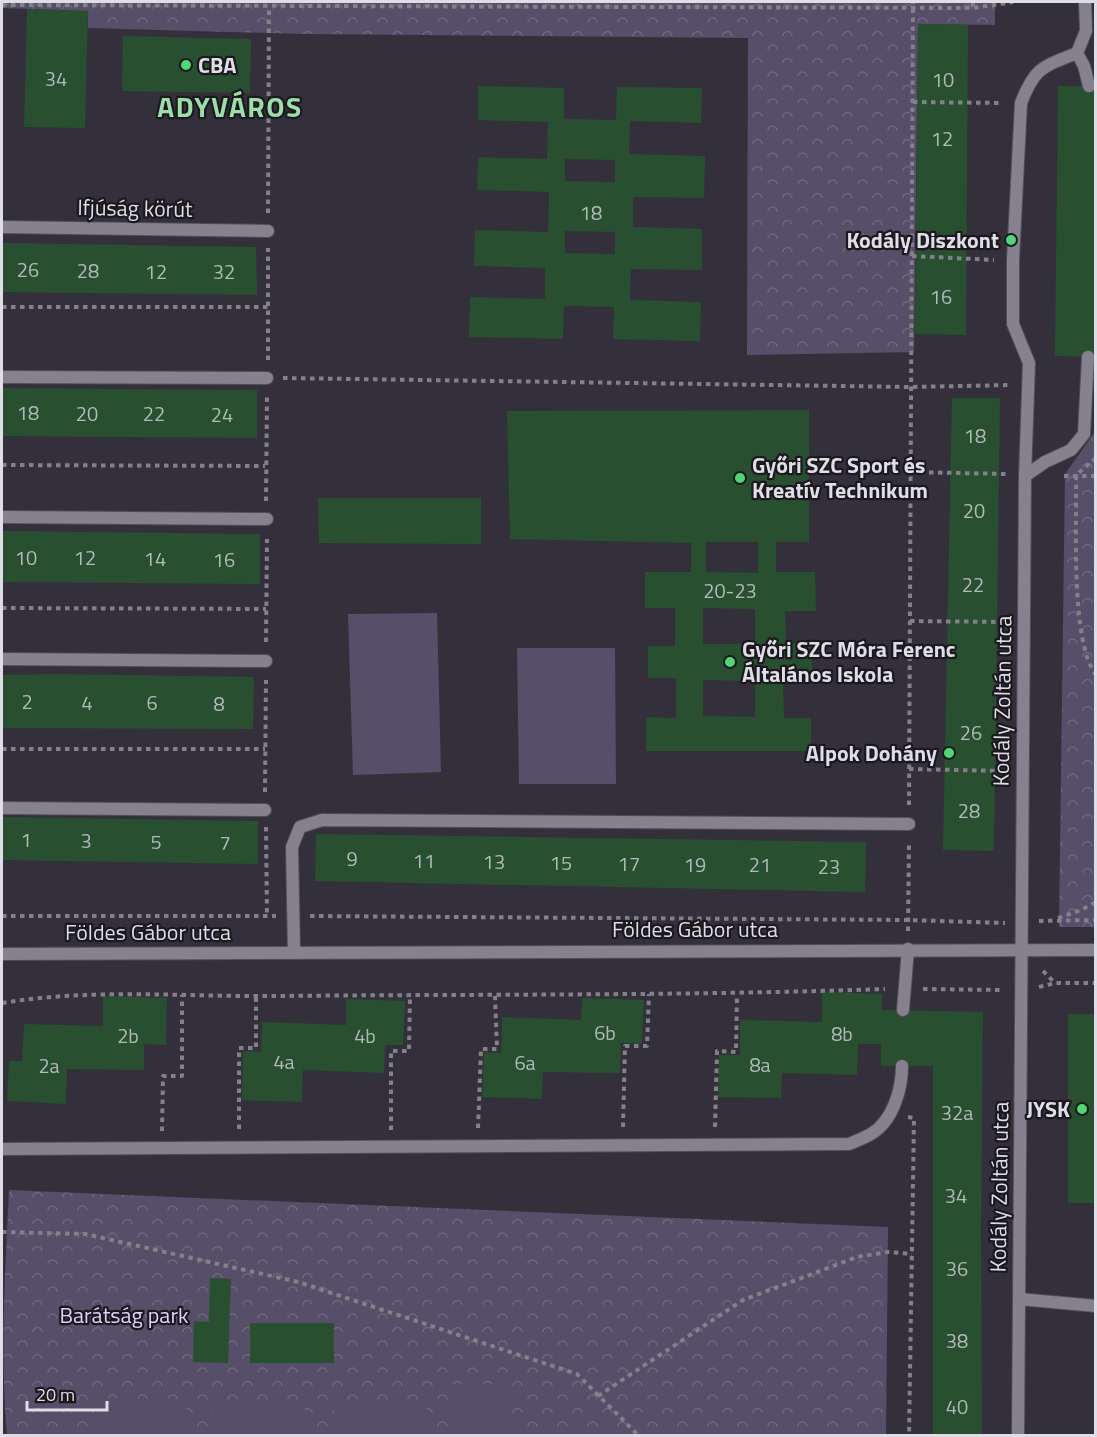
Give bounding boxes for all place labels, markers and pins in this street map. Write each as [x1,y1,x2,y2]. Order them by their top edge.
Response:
place label: CBA [198,48,236,82]
marker: CBA [179,58,193,72]
place label: Kodály Diszkont [846,223,999,257]
marker: Kodály Diszkont [1004,233,1018,247]
place label: Győri SZC Sport és Kreatív Technikum [752,448,928,507]
marker: Győri SZC Sport és Kreatív Technikum [733,471,747,485]
place label: Győri SZC Móra Ferenc Általános Iskola [742,632,956,691]
marker: Győri SZC Móra Ferenc Általános Iskola [723,655,737,669]
place label: Alpok Dohány [806,736,937,770]
marker: Alpok Dohány [942,746,956,760]
place label: JYSK [1026,1092,1070,1126]
marker: JYSK [1075,1102,1089,1116]

